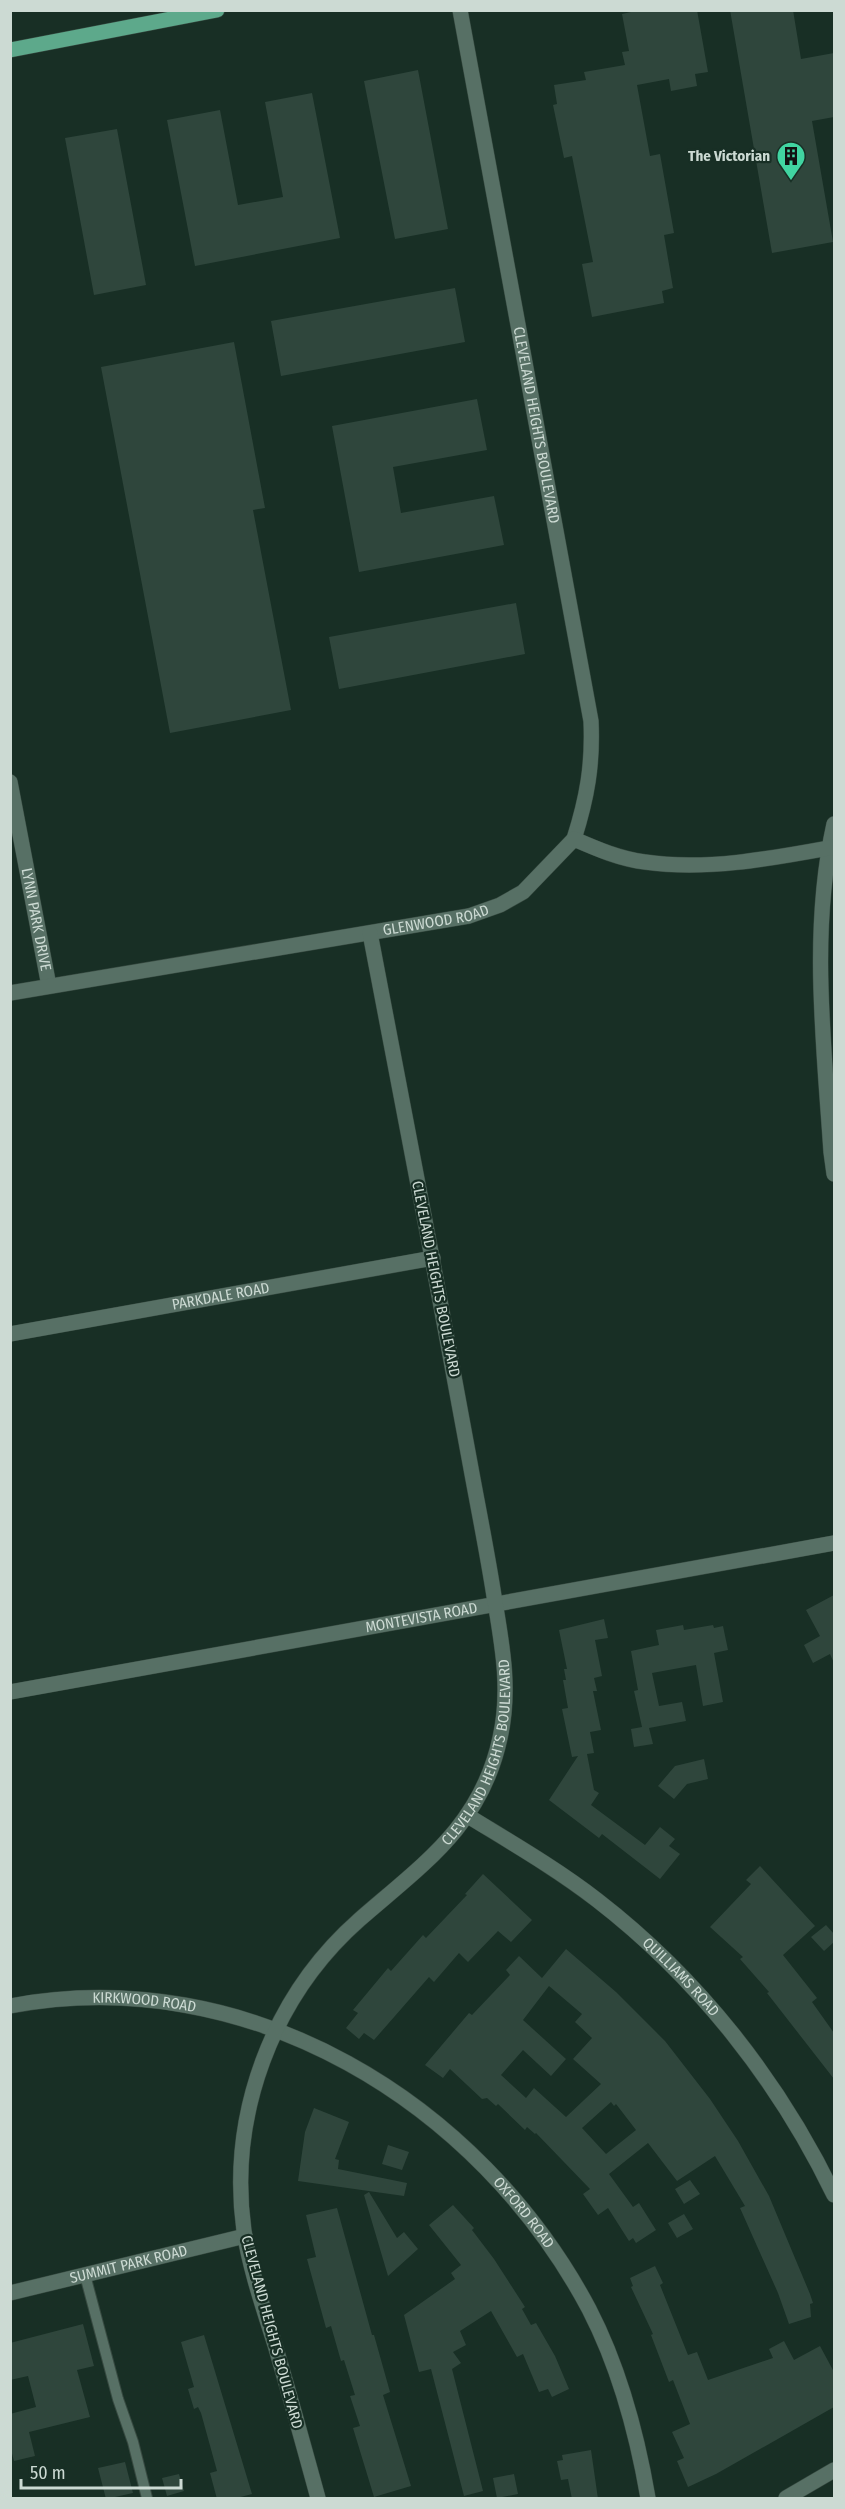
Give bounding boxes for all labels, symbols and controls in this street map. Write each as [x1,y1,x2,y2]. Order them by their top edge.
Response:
building icon: The Victorian [775,140,807,182]
place label: The Victorian [688,147,770,165]
street label: CLEVELAND HEIGHTS BOULEVARD [510,325,563,525]
street label: LYNN PARK DRIVE [18,866,55,973]
street label: GLENWOOD ROAD [381,901,491,939]
street label: CLEVELAND HEIGHTS BOULEVARD [408,1179,464,1379]
street label: PARKDALE ROAD [171,1279,271,1314]
street label: MONTEVISTA ROAD [364,1599,479,1637]
street label: CLEVELAND HEIGHTS BOULEVARD [438,1658,514,1849]
street label: QUILLIAMS ROAD [639,1934,723,2020]
street label: KIRKWOOD ROAD [92,1989,198,2016]
street label: OXFORD ROAD [490,2173,558,2252]
street label: CLEVELAND HEIGHTS BOULEVARD [237,2233,307,2431]
street label: SUMMIT PARK ROAD [68,2241,189,2287]
scale bar [21,2452,182,2490]
text: 50 m [30,2462,66,2484]

